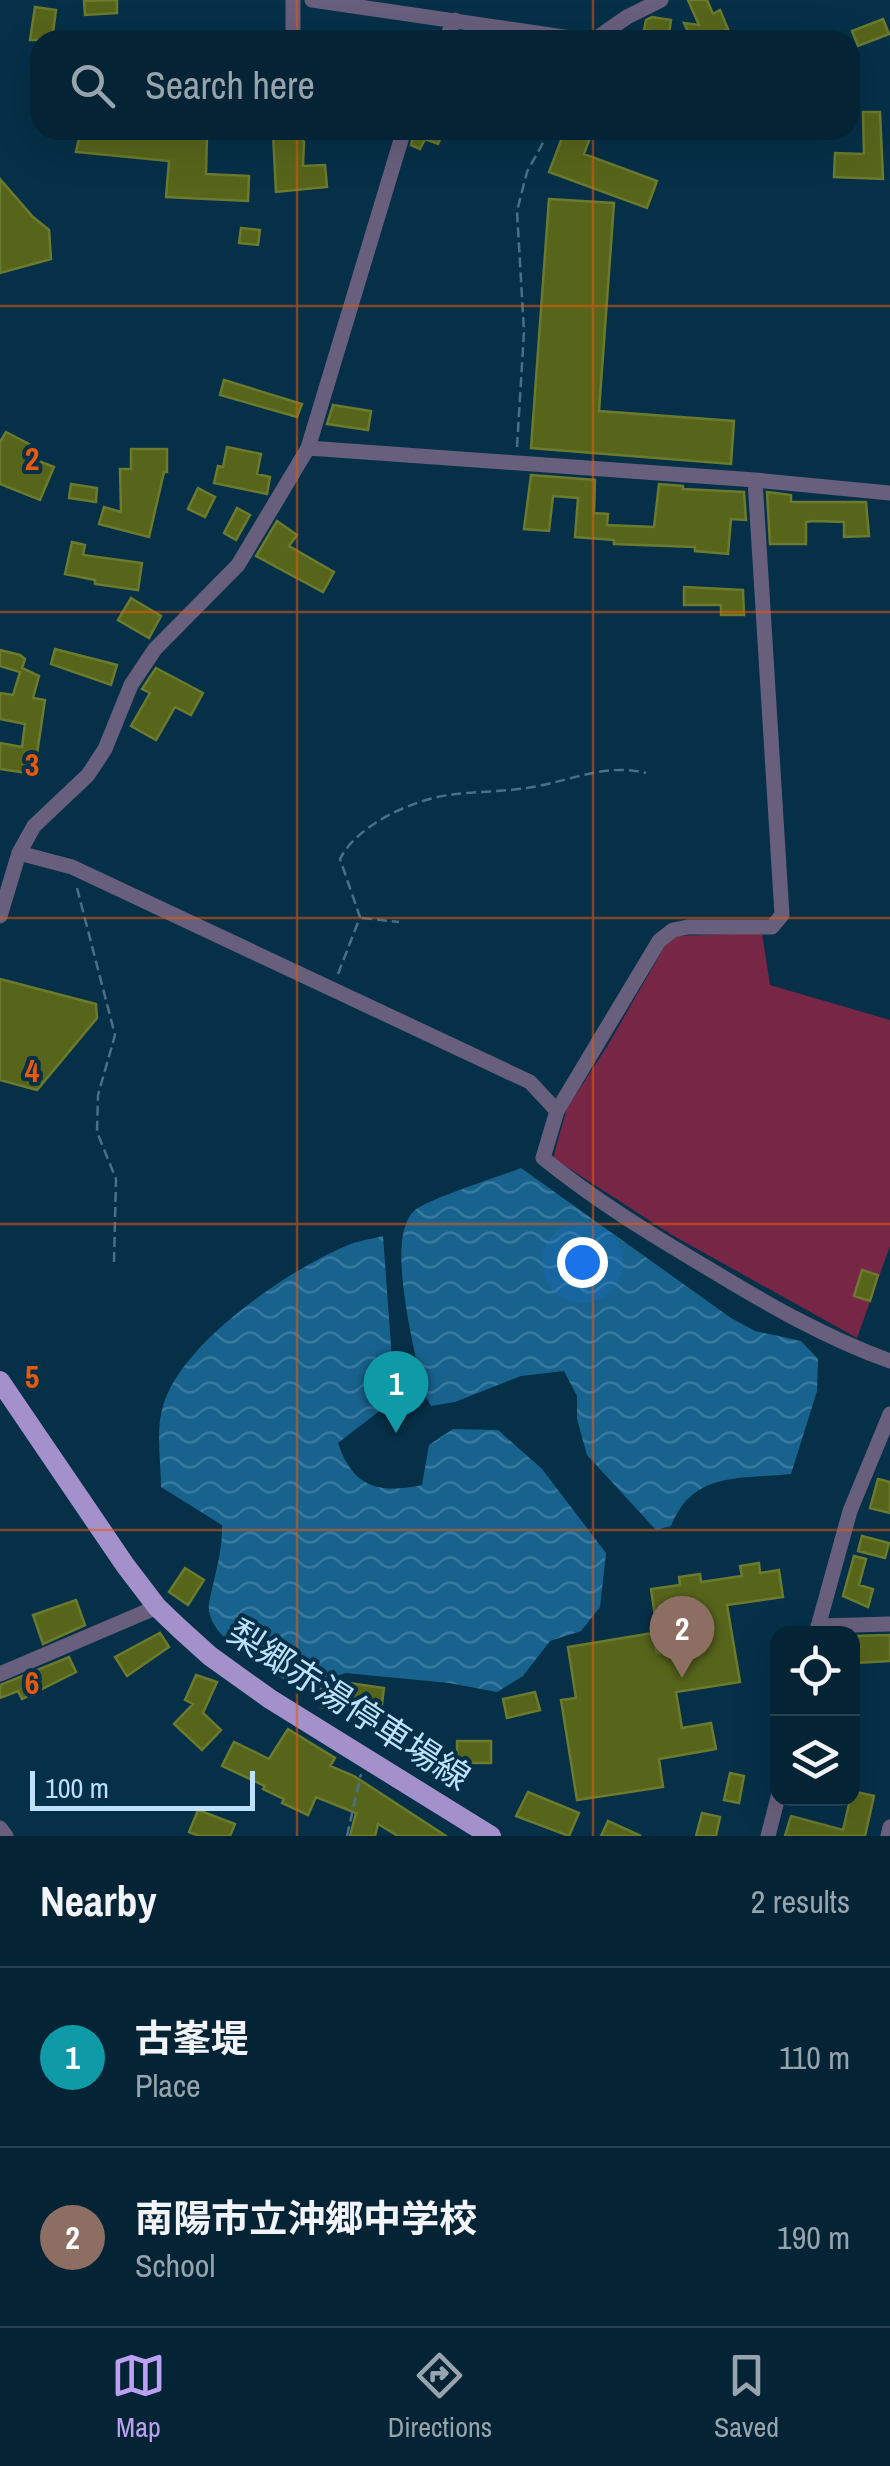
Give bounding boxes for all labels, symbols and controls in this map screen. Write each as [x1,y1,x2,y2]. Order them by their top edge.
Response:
search box [30,30,860,140]
icon: search [65,58,120,113]
text: Search here [145,60,315,111]
text: 2 [25,437,39,480]
text: 3 [25,743,39,786]
text: 4 [25,1049,40,1092]
your location [557,1237,608,1288]
pin: 1 [364,1350,428,1433]
text: 5 [25,1355,39,1398]
pin: 2 [650,1596,714,1678]
street label: 梨郷赤湯停車場線 [219,1609,479,1801]
map controls [770,1626,860,1806]
button: locate [770,1626,860,1716]
text: 6 [25,1661,39,1704]
button: layers [770,1716,860,1806]
scale bar [30,1766,255,1810]
text: 100 m [45,1769,109,1807]
text: Nearby [40,1873,157,1929]
text: 2 results [751,1880,850,1923]
text: 古峯堤 [135,2013,249,2064]
text: 1 [65,2036,80,2079]
text: 110 m [779,2036,850,2079]
text: Place [135,2064,201,2107]
text: 南陽市立沖郷中学校 [135,2193,477,2244]
text: 2 [65,2216,80,2259]
text: 190 m [777,2216,850,2259]
text: School [135,2244,215,2287]
tab: Map [111,2348,166,2446]
tab: Directions [388,2348,492,2446]
tab: Saved [714,2348,779,2446]

